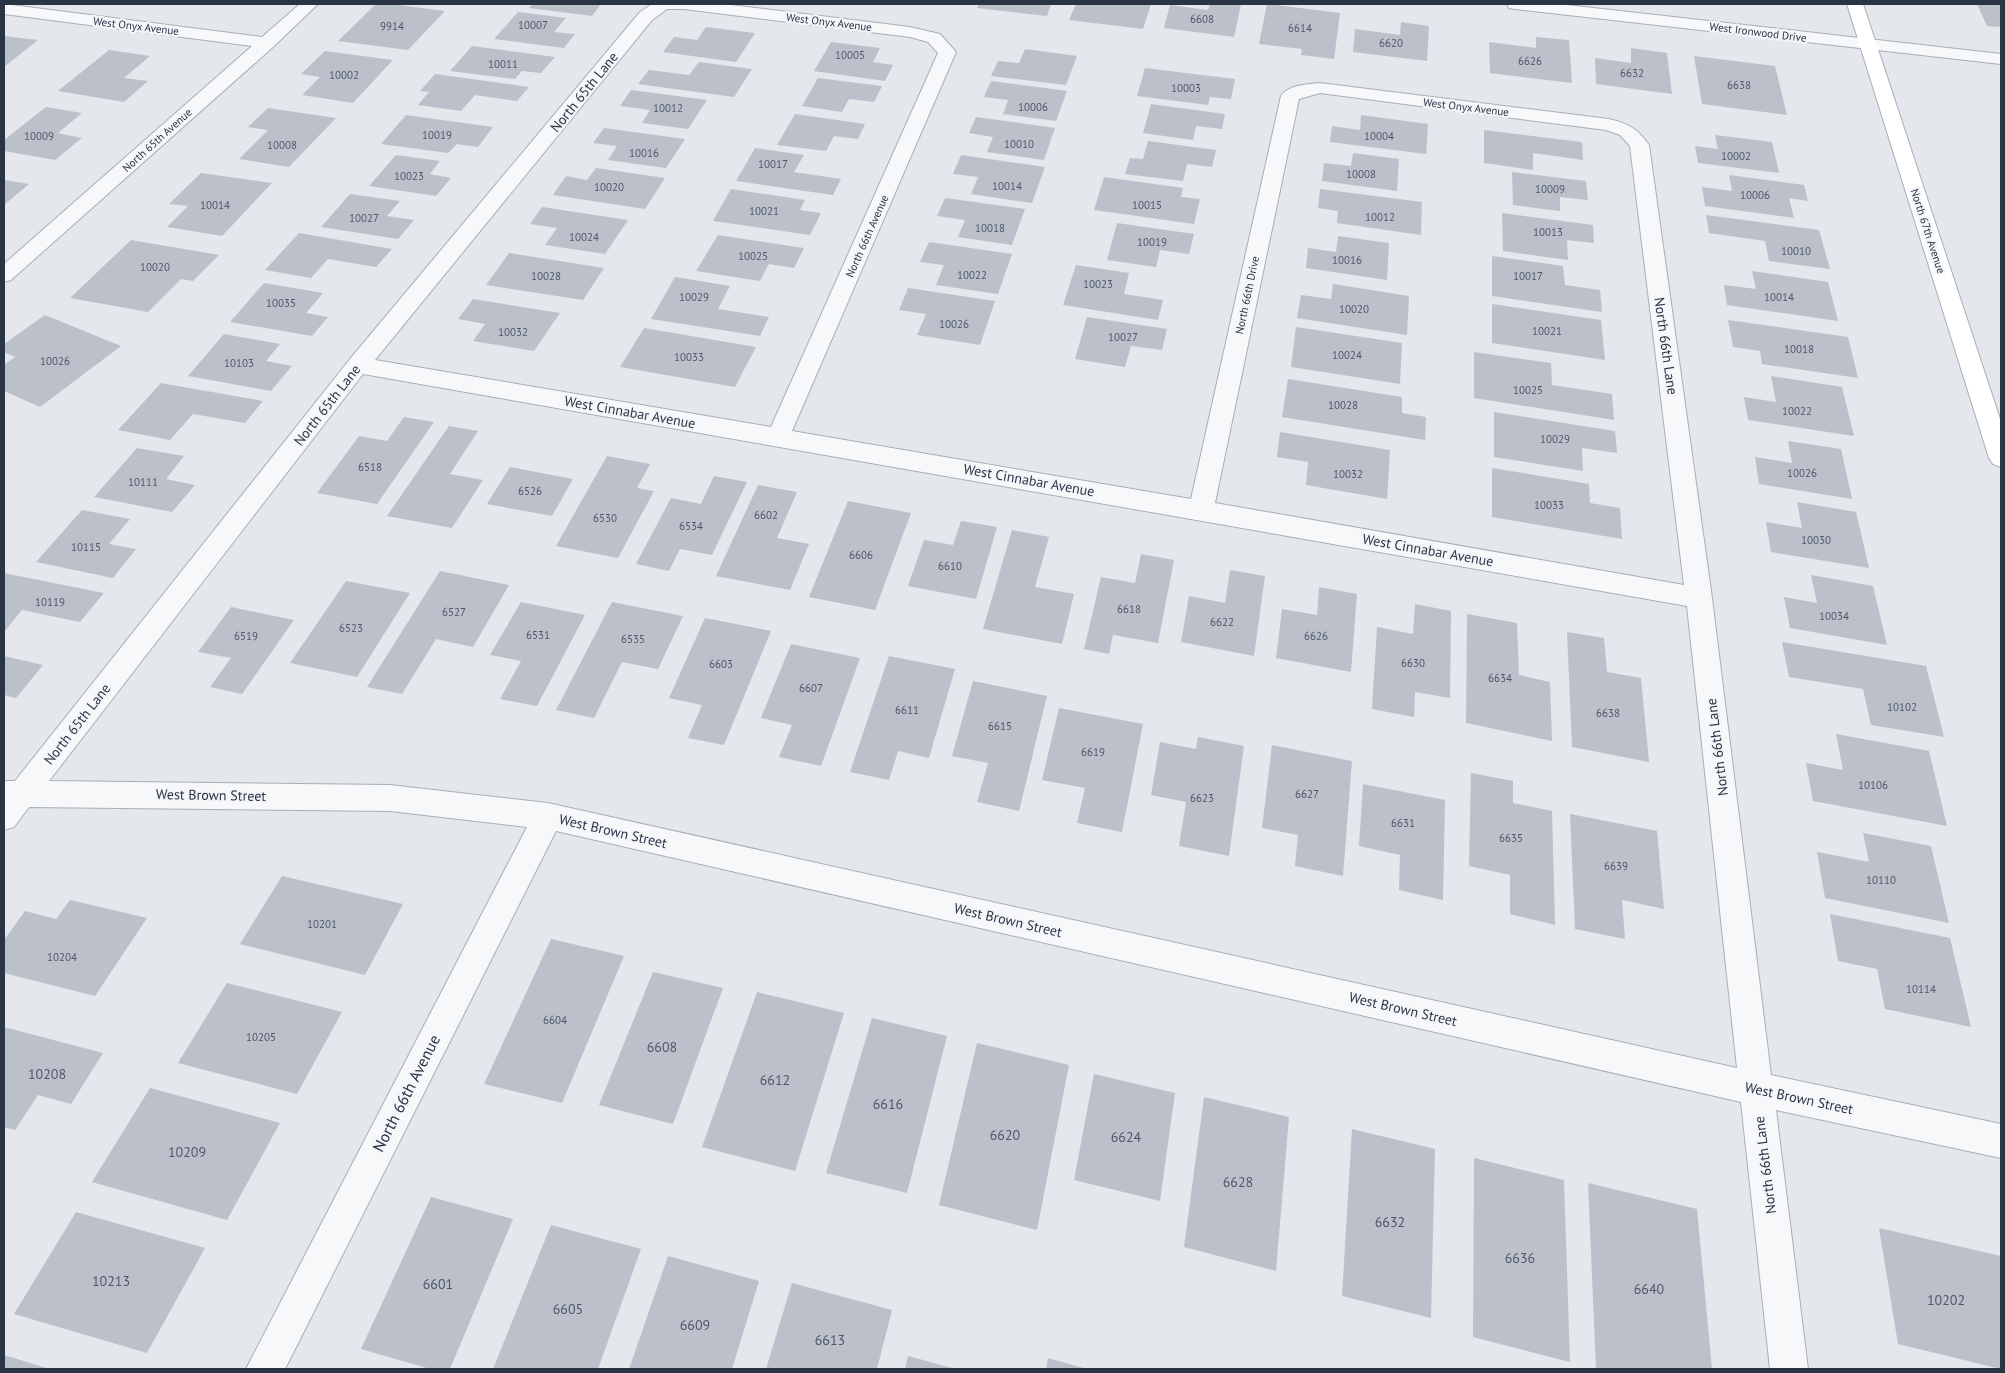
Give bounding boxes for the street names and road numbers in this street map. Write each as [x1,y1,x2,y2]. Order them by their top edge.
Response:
street label: West Onyx Avenue [785,10,873,34]
street label: West Onyx Avenue [92,14,180,38]
street label: West Ironwood Drive [1709,19,1808,45]
street label: North 65th Lane [546,48,622,136]
street label: West Onyx Avenue [1422,95,1510,119]
street label: North 65th Avenue [119,105,195,175]
street label: North 67th Avenue [1908,187,1948,276]
street label: North 66th Avenue [843,192,892,279]
street label: North 66th Drive [1232,254,1262,335]
street label: North 66th Lane [1650,296,1682,396]
street label: North 65th Lane [290,361,364,449]
street label: West Cinnabar Avenue [563,392,697,432]
street label: West Cinnabar Avenue [962,460,1096,500]
street label: West Cinnabar Avenue [1361,530,1495,570]
street label: North 65th Lane [40,680,114,768]
street label: North 66th Lane [1702,697,1732,797]
street label: West Brown Street [156,785,267,805]
street label: West Brown Street [557,810,669,852]
street label: West Brown Street [952,899,1064,941]
street label: West Brown Street [1347,988,1459,1030]
street label: North 66th Avenue [368,1031,444,1155]
street label: West Brown Street [1743,1078,1855,1118]
street label: North 66th Lane [1750,1115,1780,1215]

